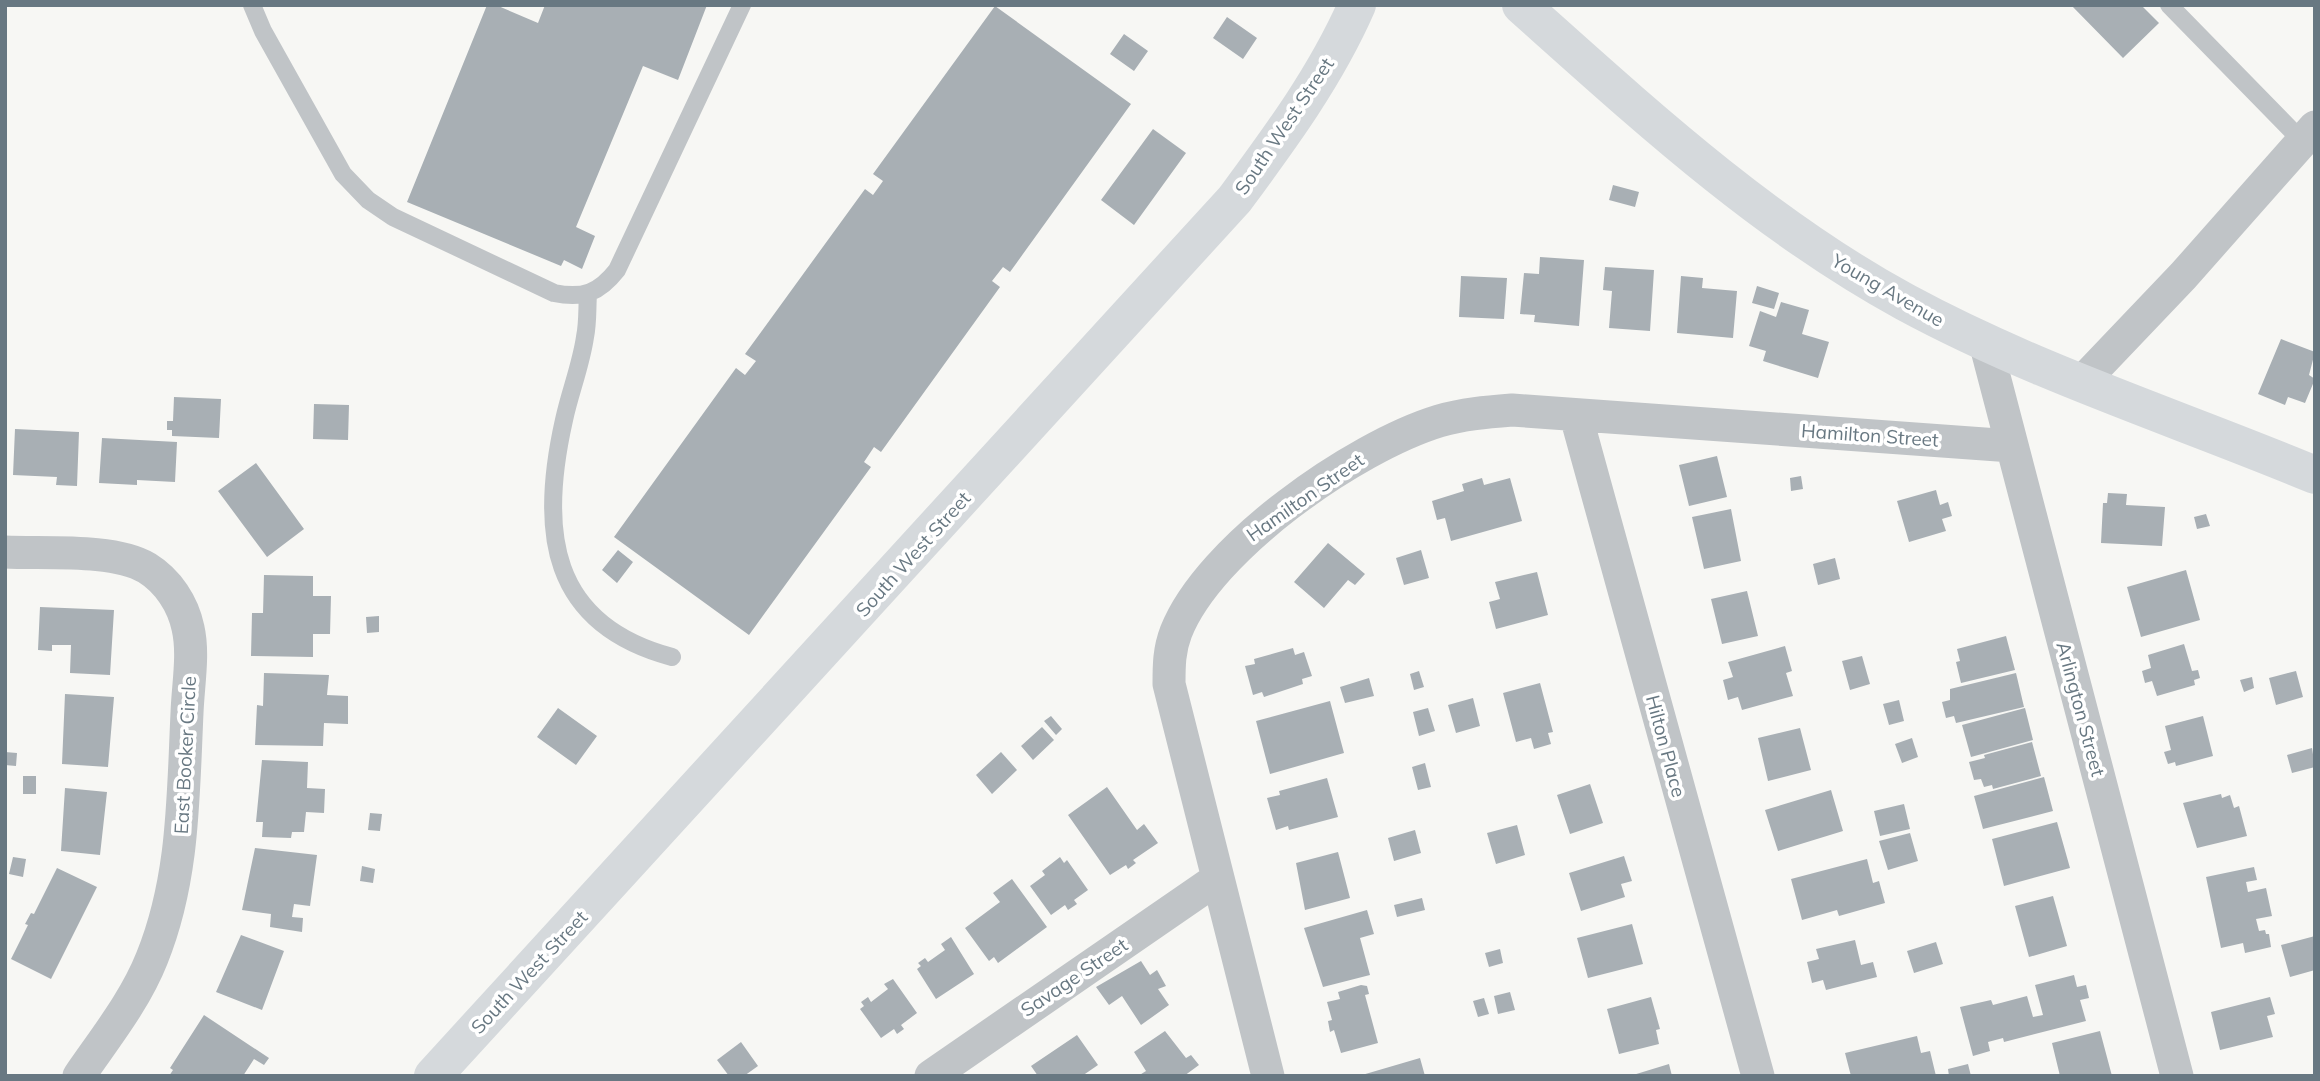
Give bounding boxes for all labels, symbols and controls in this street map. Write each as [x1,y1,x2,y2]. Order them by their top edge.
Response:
street label: South West Street [1229,53,1339,199]
street label: Young Avenue [1827,248,1948,332]
street label: Hamilton Street [1800,418,1940,452]
street label: Hamilton Street [1242,447,1369,546]
street label: South West Street [850,486,976,622]
street label: Arlington Street [2051,639,2111,779]
street label: East Booker Circle [169,675,201,835]
street label: Hilton Place [1641,692,1691,800]
street label: South West Street [466,905,593,1039]
street label: Savage Street [1016,932,1132,1022]

